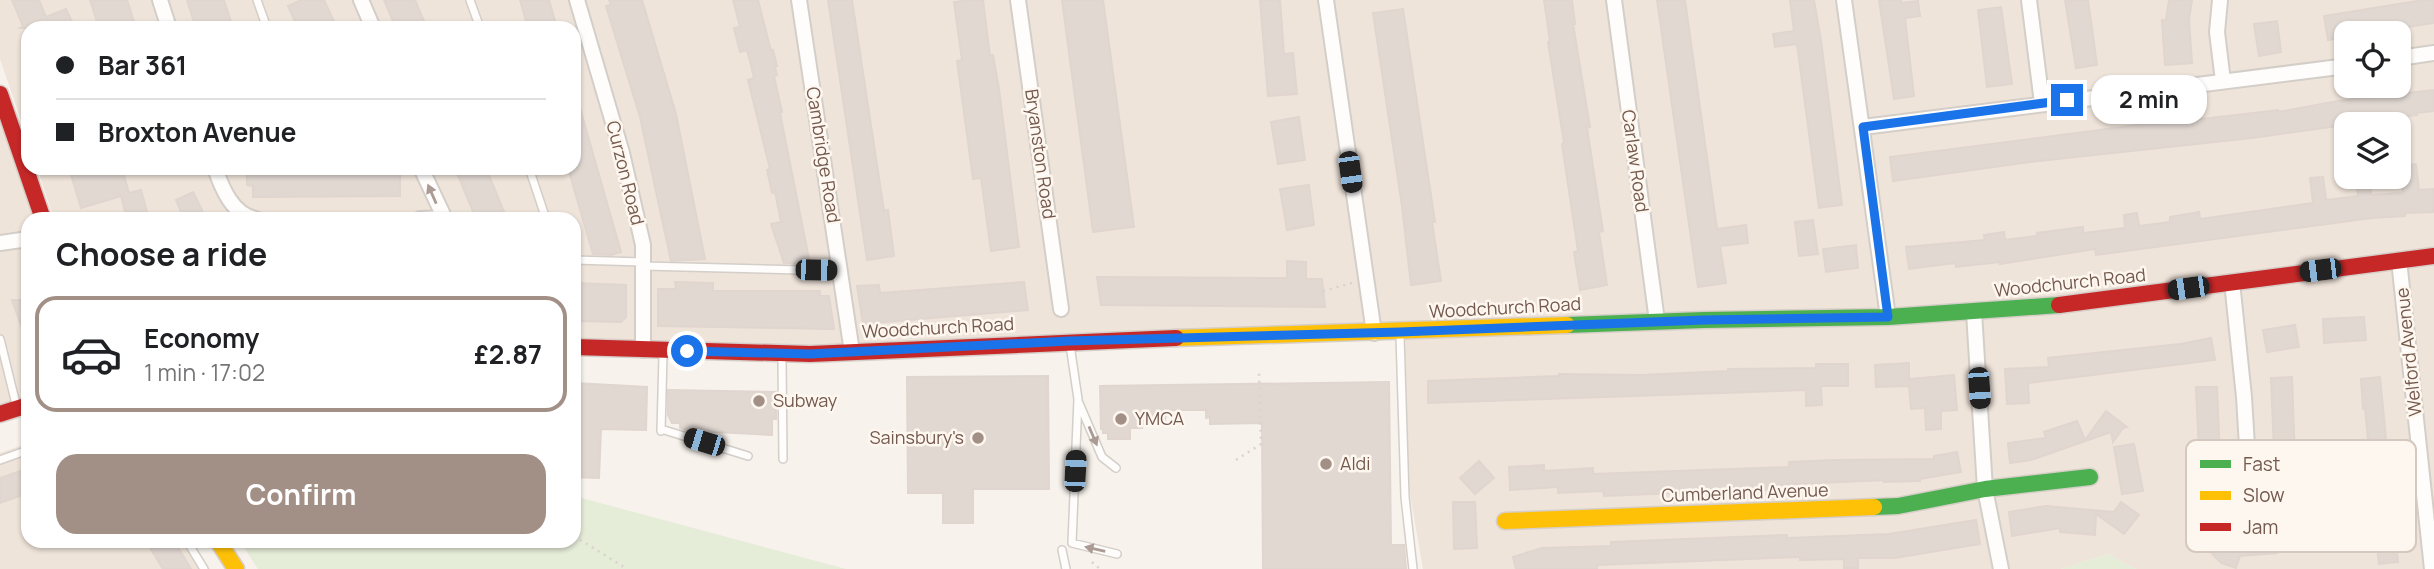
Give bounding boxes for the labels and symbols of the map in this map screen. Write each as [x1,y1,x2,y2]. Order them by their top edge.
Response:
callout: 2 min [2092,76,2207,124]
route end [2051,84,2083,116]
street label: Cambridge Road [801,85,847,225]
street label: Bryanston Road [1020,87,1062,220]
street label: Carlaw Road [1617,108,1655,214]
street label: Curzon Road [601,118,650,227]
car [1337,150,1364,194]
one-way arrow [426,183,437,204]
car [2298,257,2343,283]
car [795,259,838,281]
street label: Woodchurch Road [1993,262,2147,302]
car [2166,275,2211,301]
street label: Welford Avenue [2389,287,2427,418]
street label: Woodchurch Road [1428,291,1582,323]
street label: Woodchurch Road [861,311,1015,343]
route start [671,335,703,367]
car [1968,366,1991,410]
place label: Subway [773,388,838,412]
marker: Subway [751,393,767,409]
place label: YMCA [1135,406,1185,430]
marker: YMCA [1113,411,1129,427]
place label: Sainsbury's [869,425,964,449]
car [681,426,728,458]
one-way arrow [1088,426,1099,447]
marker: Sainsbury's [970,430,986,446]
legend [2186,440,2416,552]
car [1064,449,1087,493]
place label: Aldi [1340,451,1370,475]
text: Fast [2243,451,2280,477]
marker: Aldi [1318,456,1334,472]
street label: Cumberland Avenue [1661,477,1829,507]
text: Slow [2243,482,2285,508]
text: Jam [2243,514,2278,540]
one-way arrow [1083,543,1105,554]

